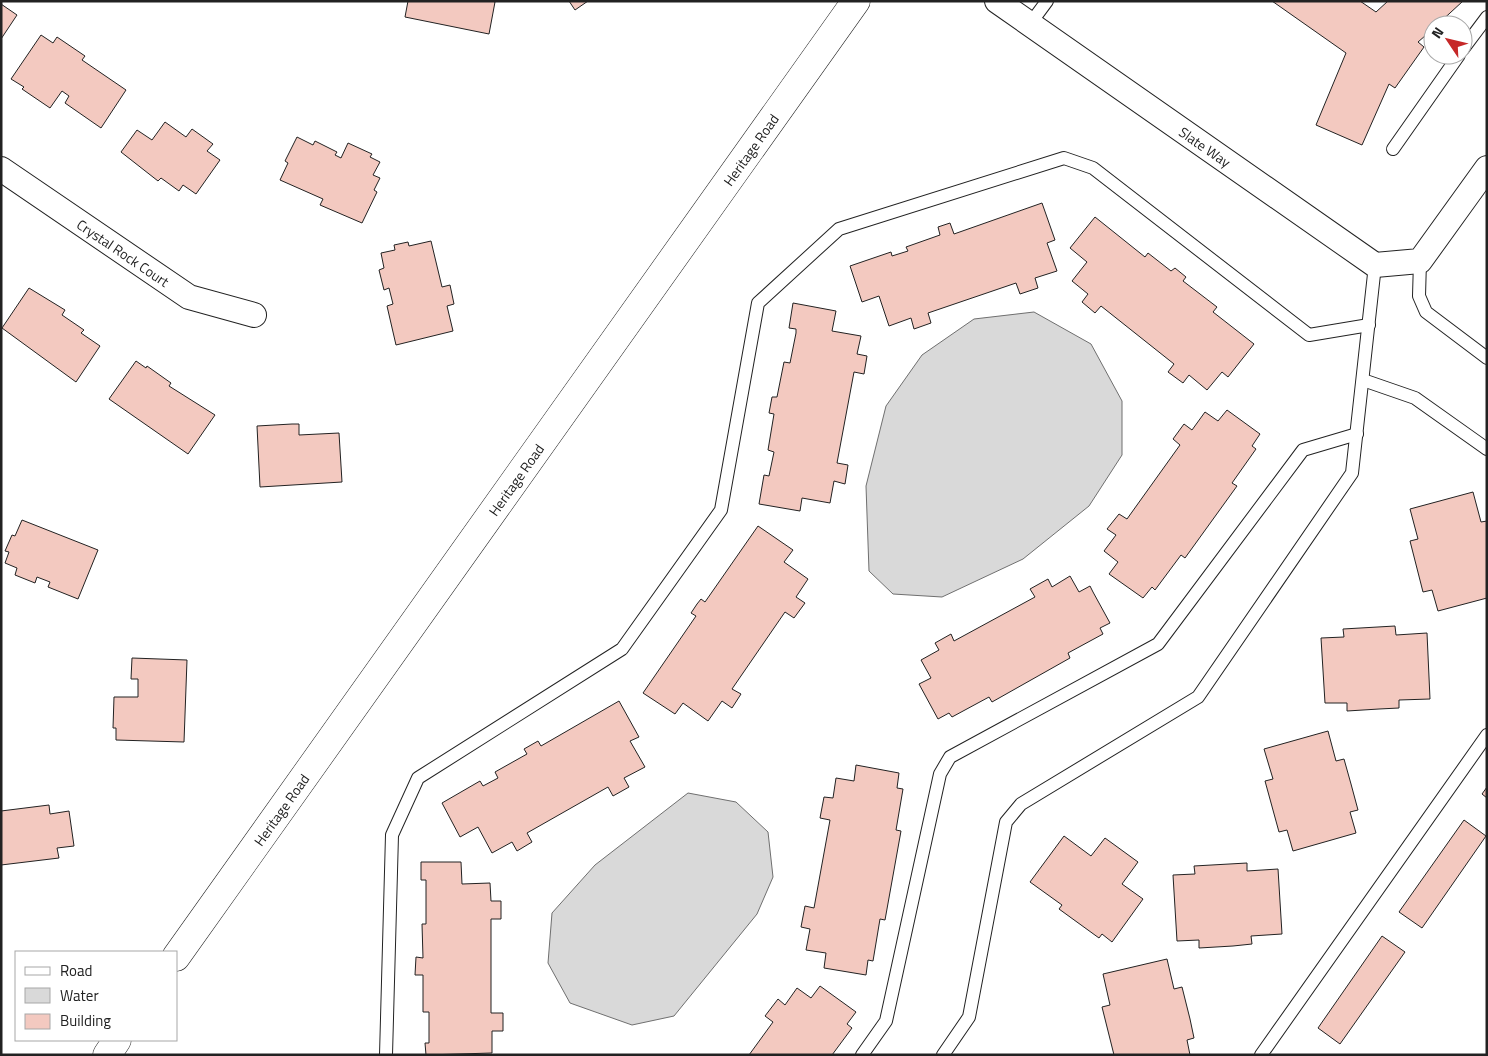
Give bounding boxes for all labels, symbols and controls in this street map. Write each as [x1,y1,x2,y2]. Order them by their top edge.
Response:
north arrow [1423,15,1473,65]
text: N [1426,22,1448,42]
street label: Heritage Road [717,109,783,190]
street label: Slate Way [1175,121,1236,172]
street label: Crystal Rock Court [73,213,174,291]
street label: Heritage Road [483,439,549,520]
street label: Heritage Road [248,769,314,850]
legend [15,951,178,1041]
text: Road [60,959,92,982]
text: Water [60,984,99,1007]
text: Building [60,1009,111,1032]

